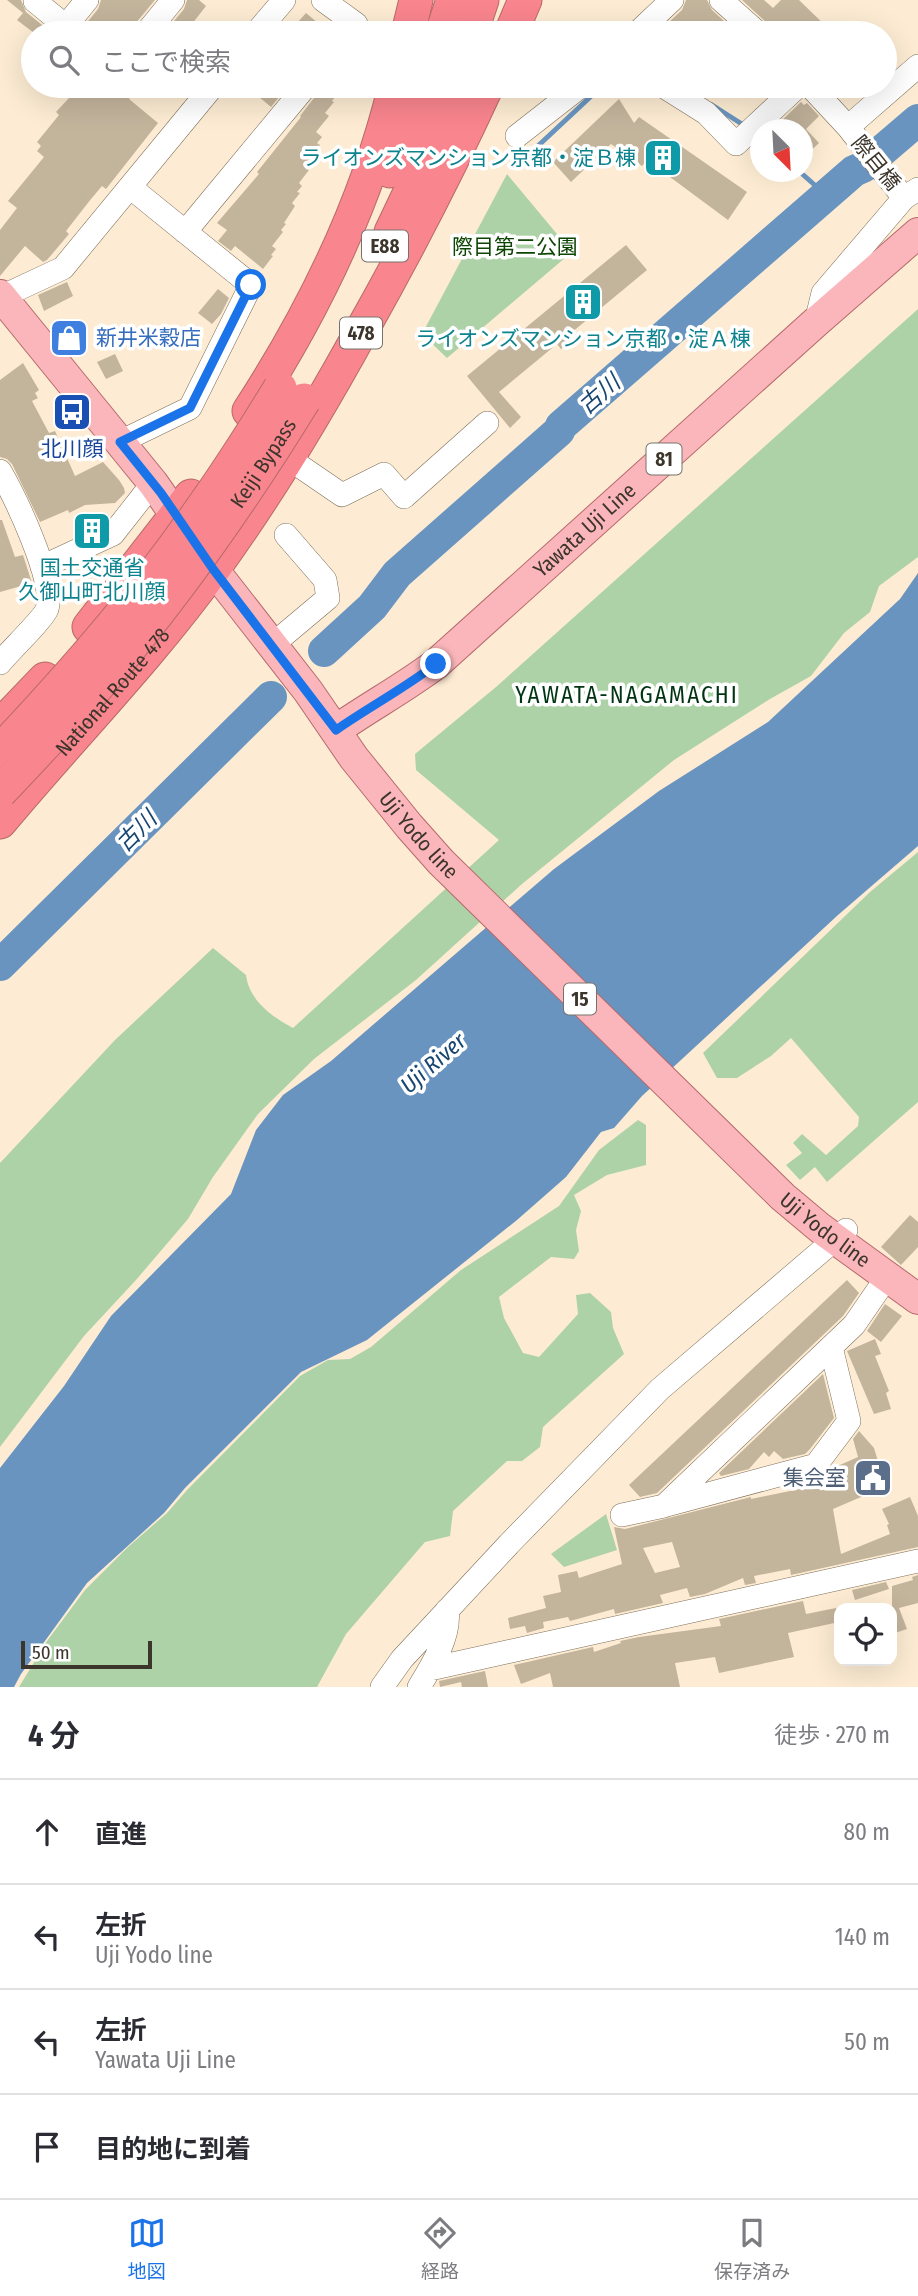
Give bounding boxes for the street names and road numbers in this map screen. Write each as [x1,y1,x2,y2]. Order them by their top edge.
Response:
street label: 際目橋 [846,130,906,196]
road number: E88 [362,230,408,262]
road number: 478 [340,318,382,348]
street label: Keiji Bypass [225,414,302,513]
road number: 81 [646,444,682,474]
street label: Yawata Uji Line [528,477,641,583]
street label: National Route 478 [50,623,175,762]
street label: Uji Yodo line [373,786,464,885]
road number: 15 [564,984,596,1015]
street label: Uji Yodo line [774,1187,875,1273]

